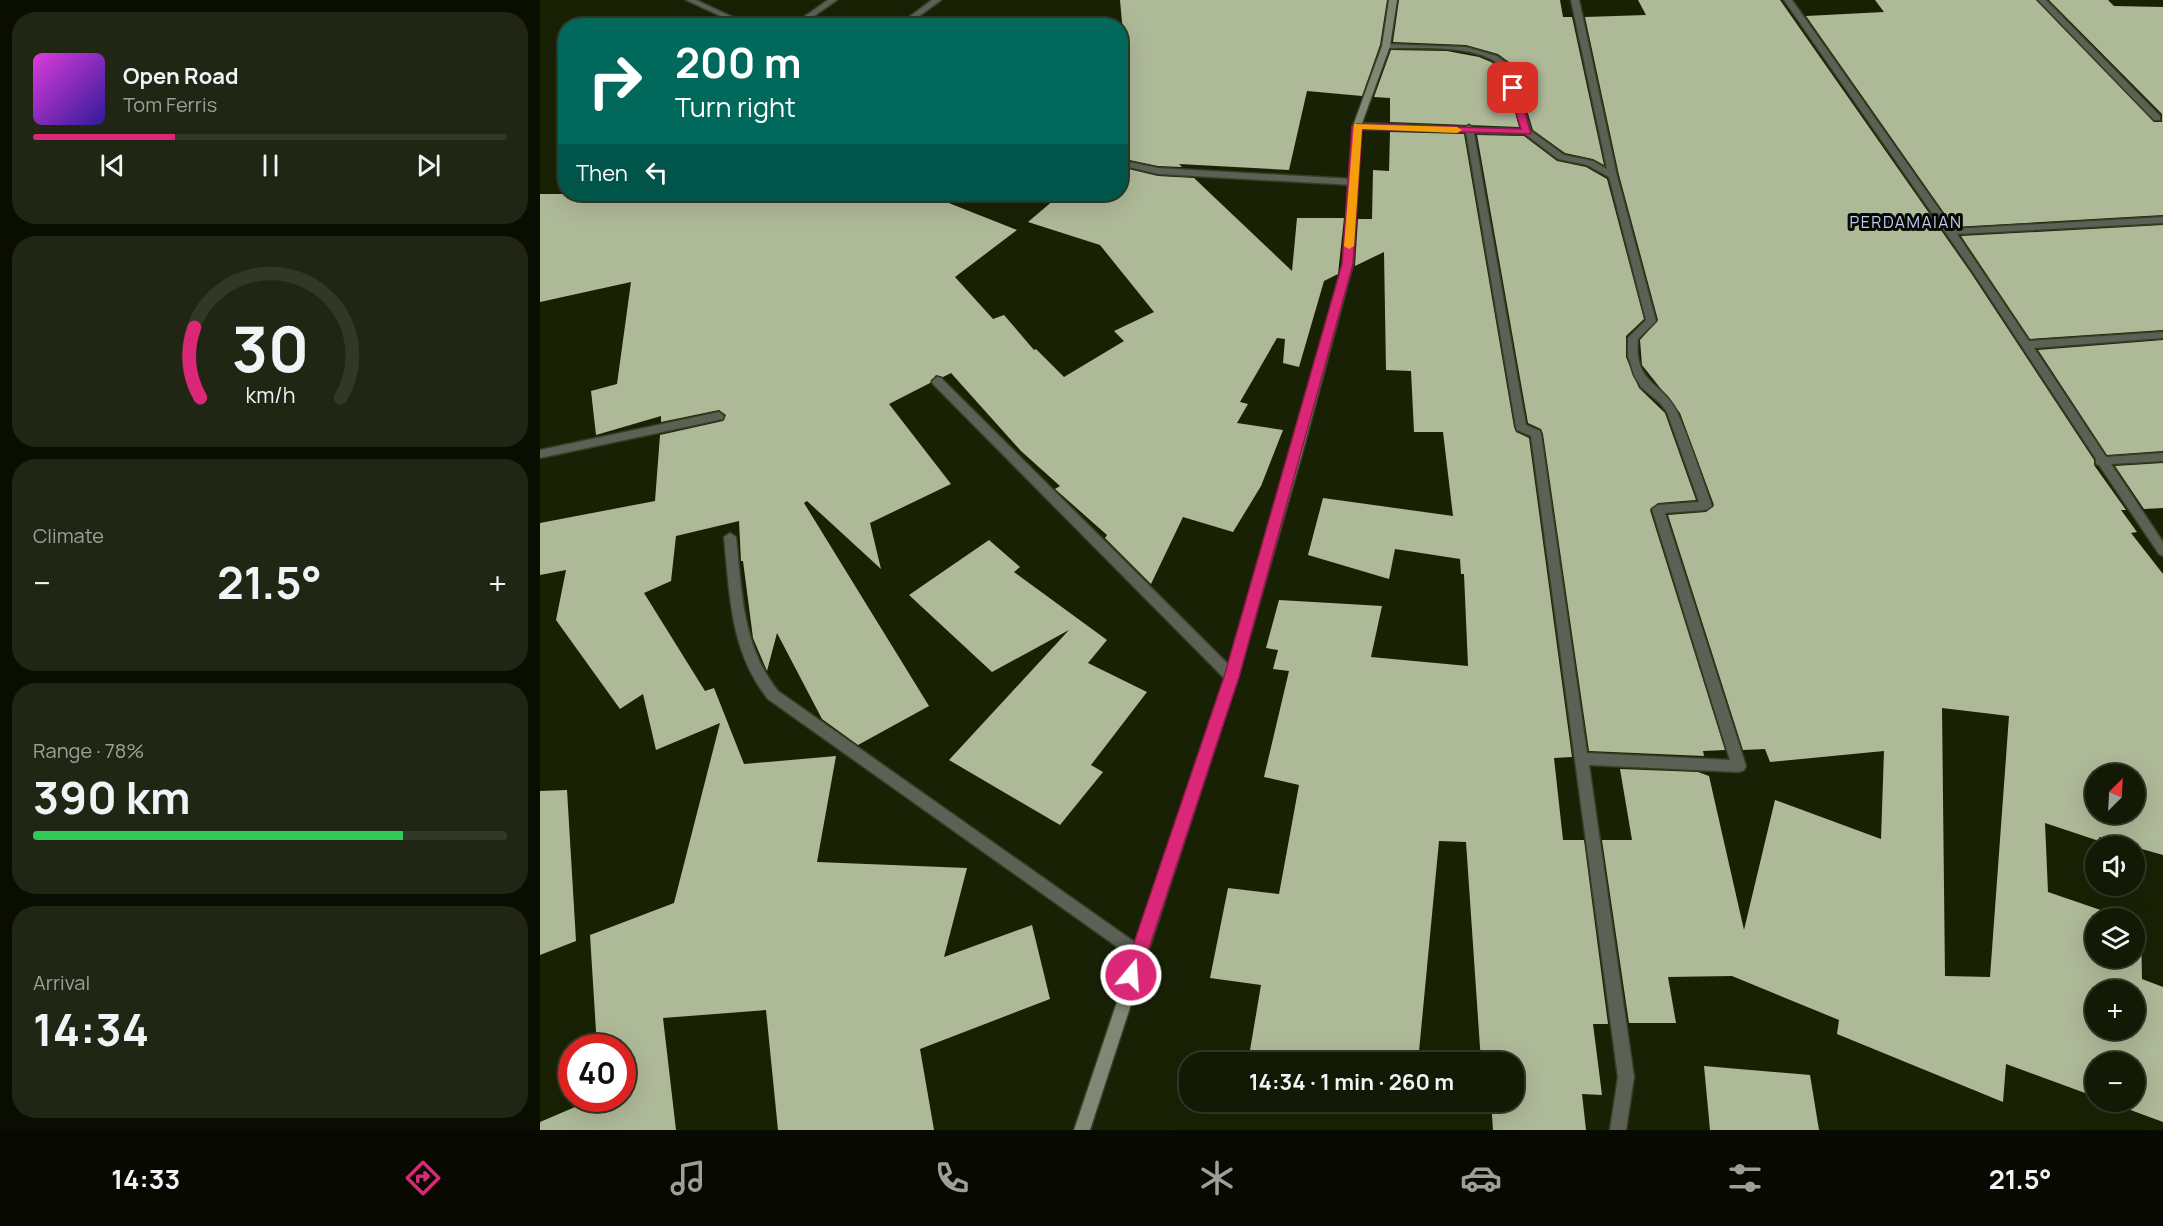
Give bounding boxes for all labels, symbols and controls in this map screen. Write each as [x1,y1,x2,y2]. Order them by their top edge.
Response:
text: 200 m [675,33,801,91]
icon: right [576,42,654,120]
text: Open Road [123,61,238,91]
pin [1487,62,1538,113]
icon: arrive [1496,71,1529,104]
text: Turn right [675,88,796,125]
text: Tom Ferris [123,91,217,118]
icon: previous [96,149,129,182]
icon: pause [254,149,287,182]
icon: next [412,149,445,182]
icon: left [640,156,673,189]
text: Then [576,158,628,188]
district label: PERDAMAIAN [1850,211,1962,233]
text: 30 [231,306,309,392]
text: km/h [245,381,295,410]
text: Climate [33,522,104,549]
text: 21.5° [217,551,322,613]
text: − [33,560,51,605]
text: + [488,560,507,605]
text: Range · 78% [33,737,144,764]
north arrow [2085,764,2145,824]
map controls [2085,764,2145,1112]
text: 390 km [33,766,190,828]
button: sound [2085,836,2145,896]
button: layers [2085,908,2145,968]
position arrow [1099,943,1163,1007]
text: Arrival [33,969,90,996]
button: + [2085,980,2145,1040]
text: 14:34 [33,998,149,1060]
speed limit sign: 40 [558,1034,636,1112]
button: − [2085,1052,2145,1112]
text: 14:34 · 1 min · 260 m [1249,1067,1454,1097]
icon: directions [402,1157,444,1199]
icon: music [667,1157,709,1199]
icon: phone [931,1157,973,1199]
icon: climate [1196,1157,1238,1199]
icon: car [1460,1157,1502,1199]
icon: filters [1724,1157,1766,1199]
text: 14:33 [111,1160,180,1197]
text: 21.5° [1989,1160,2052,1197]

